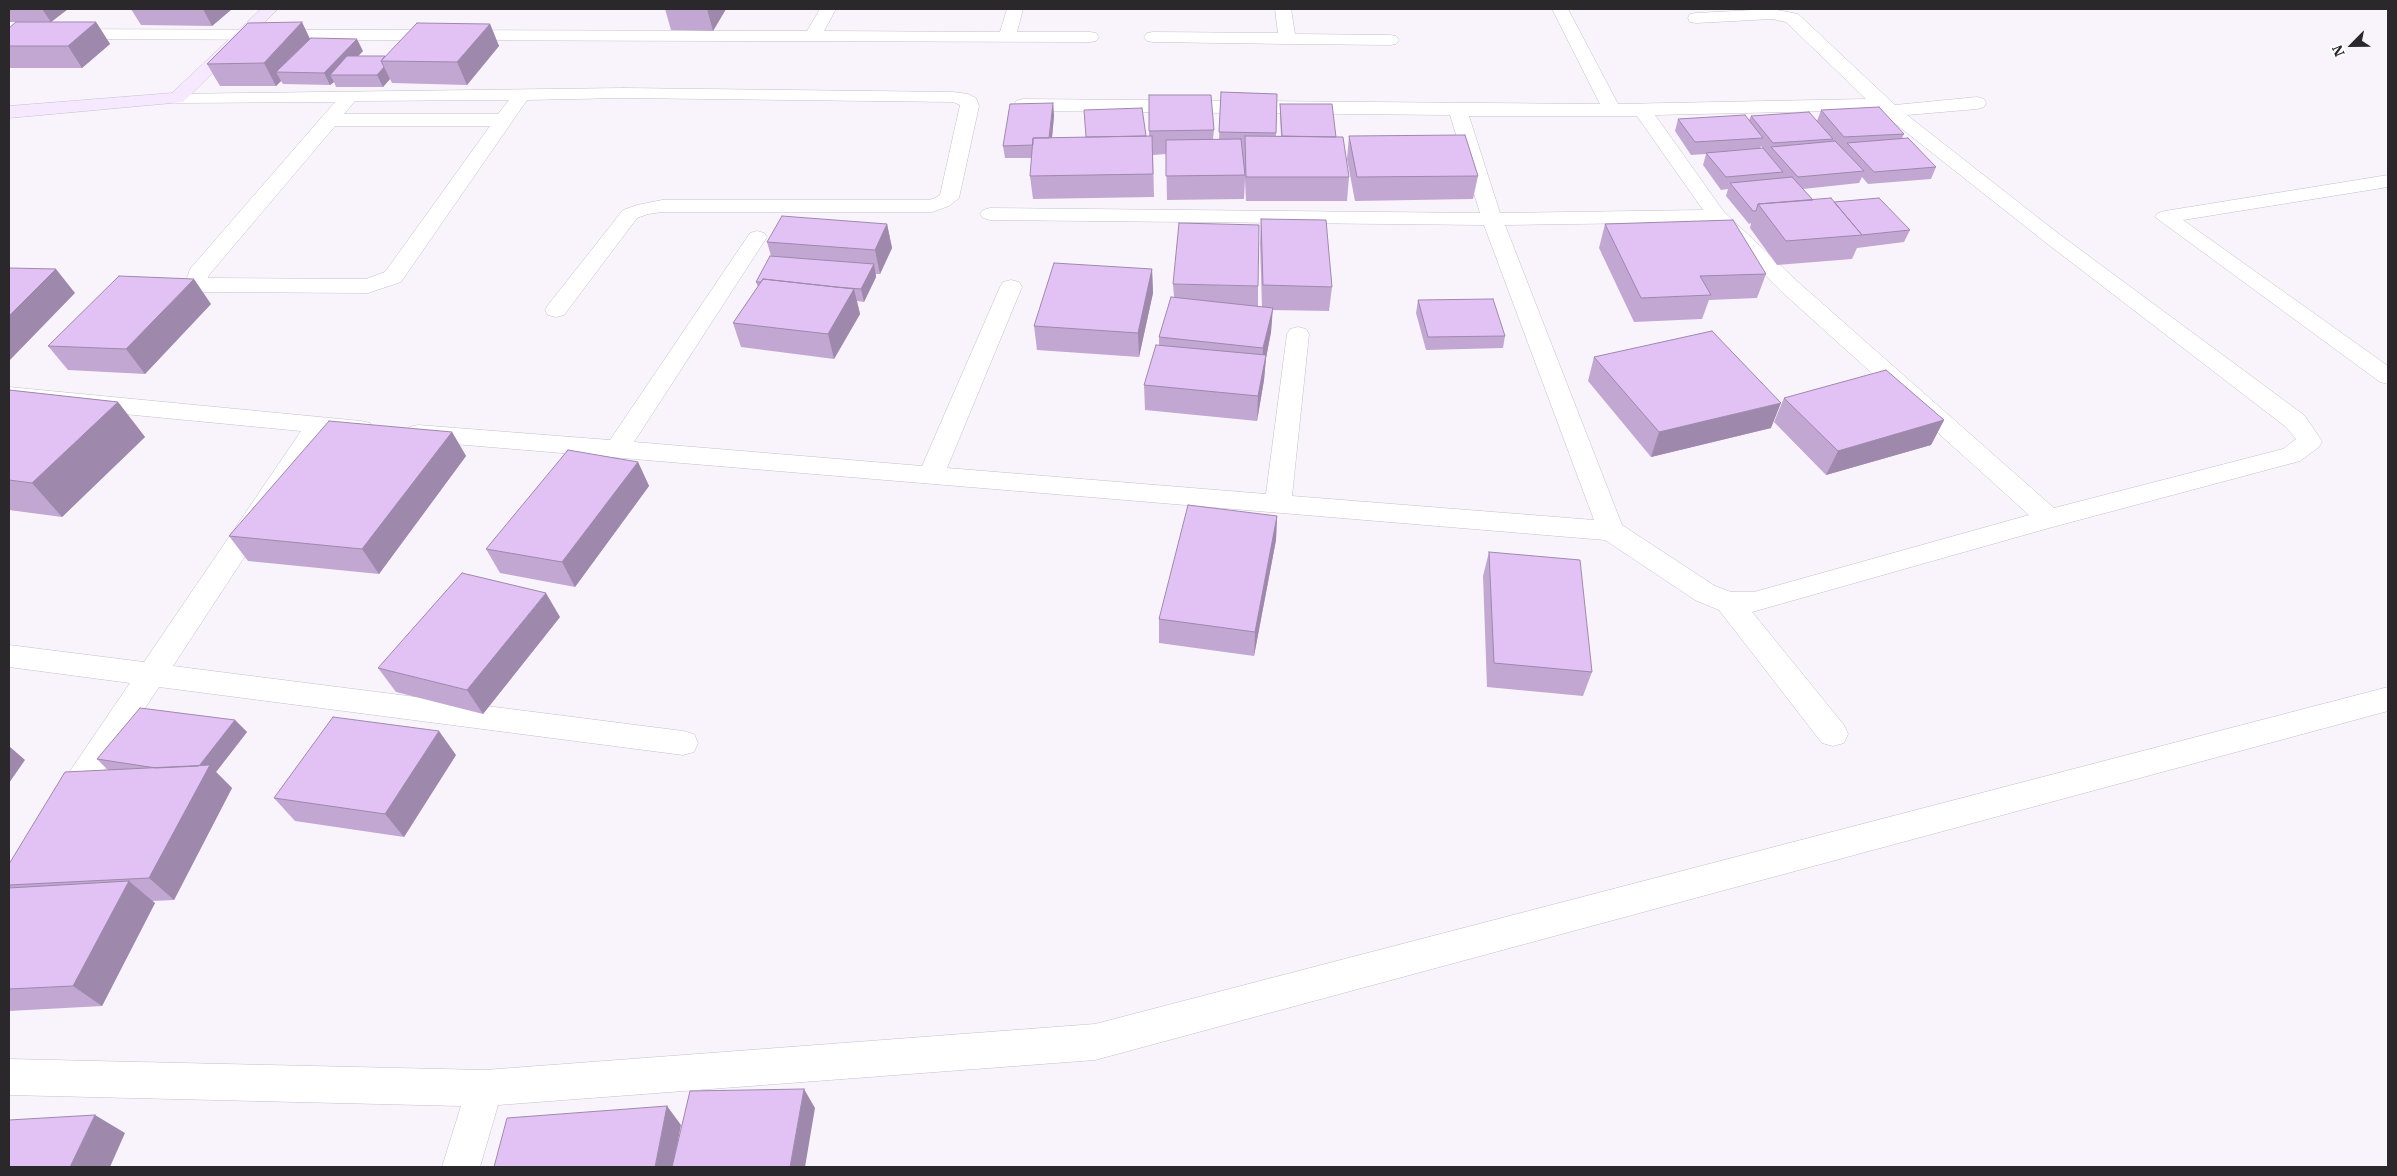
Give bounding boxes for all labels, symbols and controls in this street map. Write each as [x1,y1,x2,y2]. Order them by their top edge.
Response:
north arrow [2327,20,2377,70]
text: N [2328,42,2349,59]

